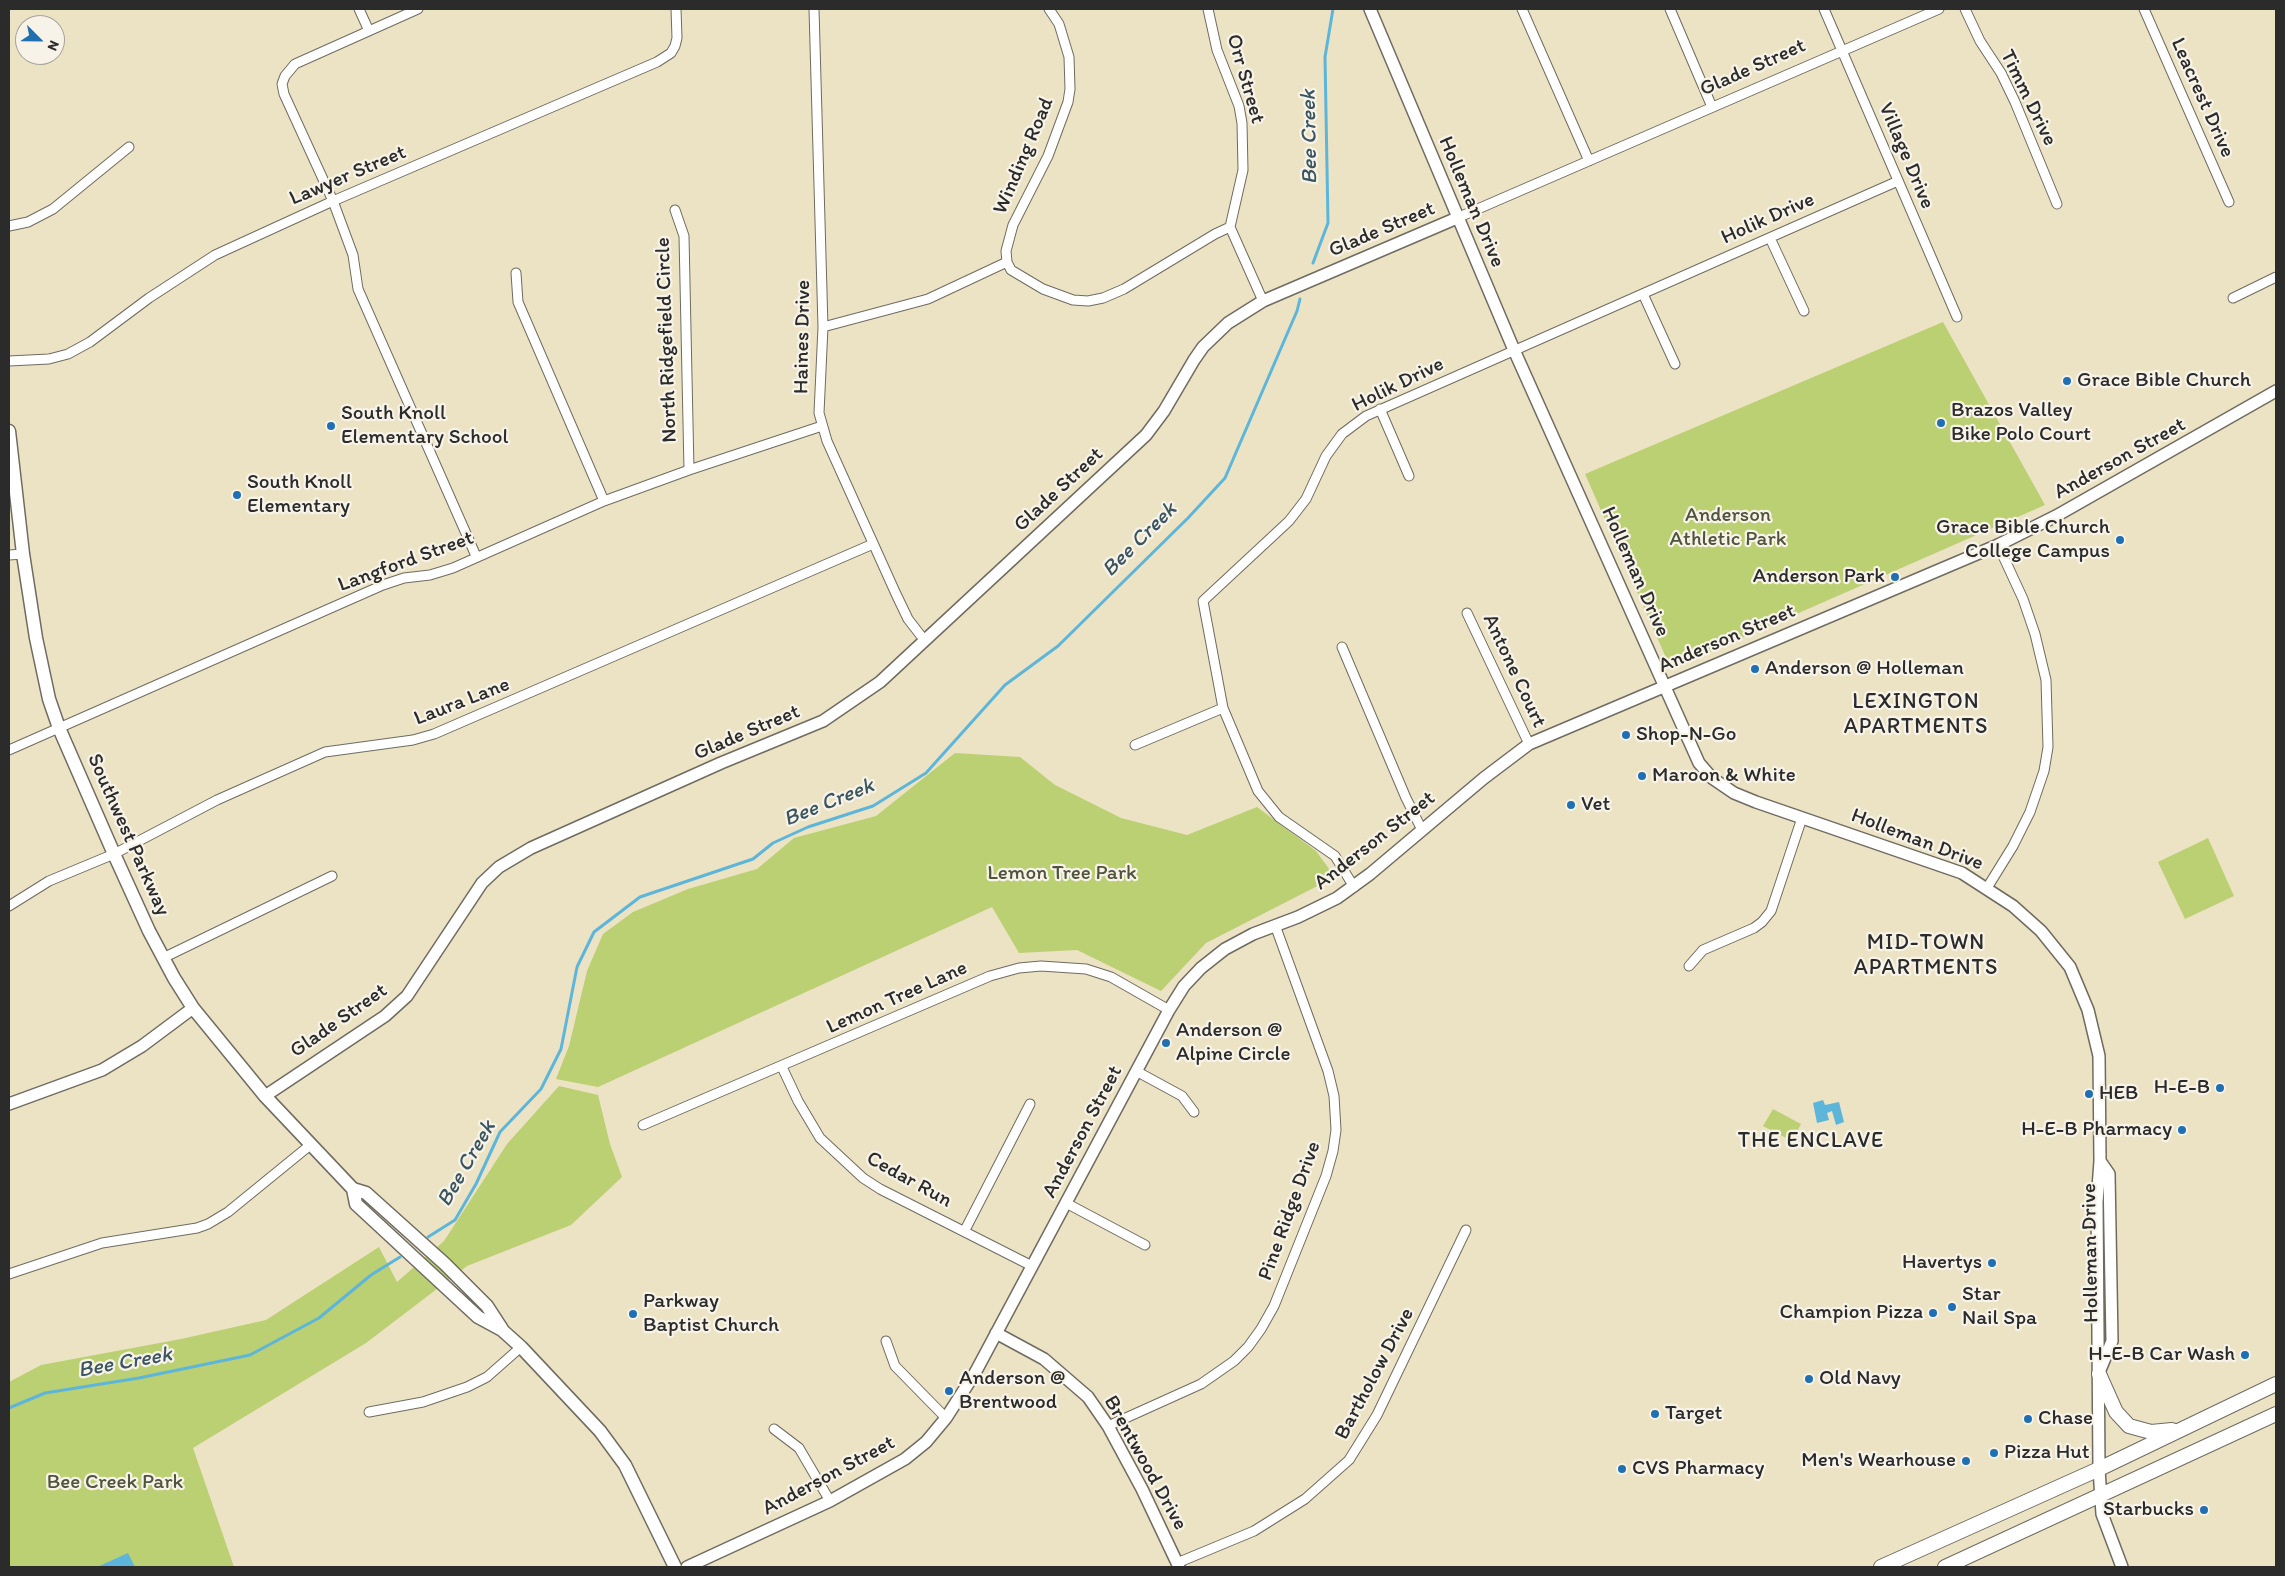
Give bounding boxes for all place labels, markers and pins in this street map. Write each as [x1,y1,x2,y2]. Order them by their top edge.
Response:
place label: Grace Bible Church [2077,368,2251,394]
marker: Grace Bible Church [2061,375,2073,387]
place label: Brazos Valley Bike Polo Court [1951,398,2091,448]
place label: South Knoll Elementary School [341,401,508,451]
marker: Brazos Valley Bike Polo Court [1935,417,1947,429]
marker: South Knoll Elementary School [325,420,337,432]
place label: South Knoll Elementary [247,470,352,520]
marker: South Knoll Elementary [231,489,243,501]
place label: Grace Bible Church College Campus [1936,515,2110,565]
marker: Grace Bible Church College Campus [2114,534,2126,546]
place label: Anderson Park [1753,564,1885,590]
marker: Anderson Park [1889,571,1901,583]
place label: Anderson @ Holleman [1765,656,1964,682]
marker: Anderson @ Holleman [1749,663,1761,675]
place label: Shop-N-Go [1636,722,1736,748]
marker: Shop-N-Go [1620,729,1632,741]
place label: Maroon & White [1652,763,1796,789]
marker: Maroon & White [1636,770,1648,782]
place label: Vet [1581,792,1610,818]
marker: Vet [1565,799,1577,811]
place label: Anderson @ Alpine Circle [1176,1018,1290,1068]
marker: Anderson @ Alpine Circle [1160,1037,1172,1049]
place label: H-E-B [2154,1075,2210,1101]
place label: HEB [2099,1081,2138,1107]
marker: H-E-B [2214,1082,2226,1094]
marker: HEB [2083,1088,2095,1100]
place label: H-E-B Pharmacy [2021,1117,2172,1143]
marker: H-E-B Pharmacy [2176,1124,2188,1136]
place label: Havertys [1902,1250,1982,1276]
marker: Havertys [1986,1257,1998,1269]
place label: Star Nail Spa [1962,1282,2037,1332]
place label: Parkway Baptist Church [643,1289,779,1339]
place label: Champion Pizza [1780,1300,1923,1326]
marker: Star Nail Spa [1946,1301,1958,1313]
marker: Champion Pizza [1927,1307,1939,1319]
marker: Parkway Baptist Church [627,1308,639,1320]
place label: H-E-B Car Wash [2088,1342,2235,1368]
marker: H-E-B Car Wash [2239,1349,2251,1361]
place label: Anderson @ Brentwood [959,1366,1066,1416]
place label: Old Navy [1819,1366,1901,1392]
marker: Old Navy [1803,1373,1815,1385]
marker: Anderson @ Brentwood [943,1385,955,1397]
place label: Target [1665,1401,1723,1427]
place label: Chase [2038,1406,2093,1432]
marker: Target [1649,1408,1661,1420]
marker: Chase [2022,1413,2034,1425]
place label: Pizza Hut [2004,1440,2090,1466]
marker: Pizza Hut [1988,1447,2000,1459]
place label: Men's Wearhouse [1801,1448,1956,1474]
marker: Men's Wearhouse [1960,1455,1972,1467]
place label: CVS Pharmacy [1632,1456,1764,1482]
marker: CVS Pharmacy [1616,1463,1628,1475]
place label: Starbucks [2103,1497,2194,1523]
marker: Starbucks [2198,1504,2210,1516]

